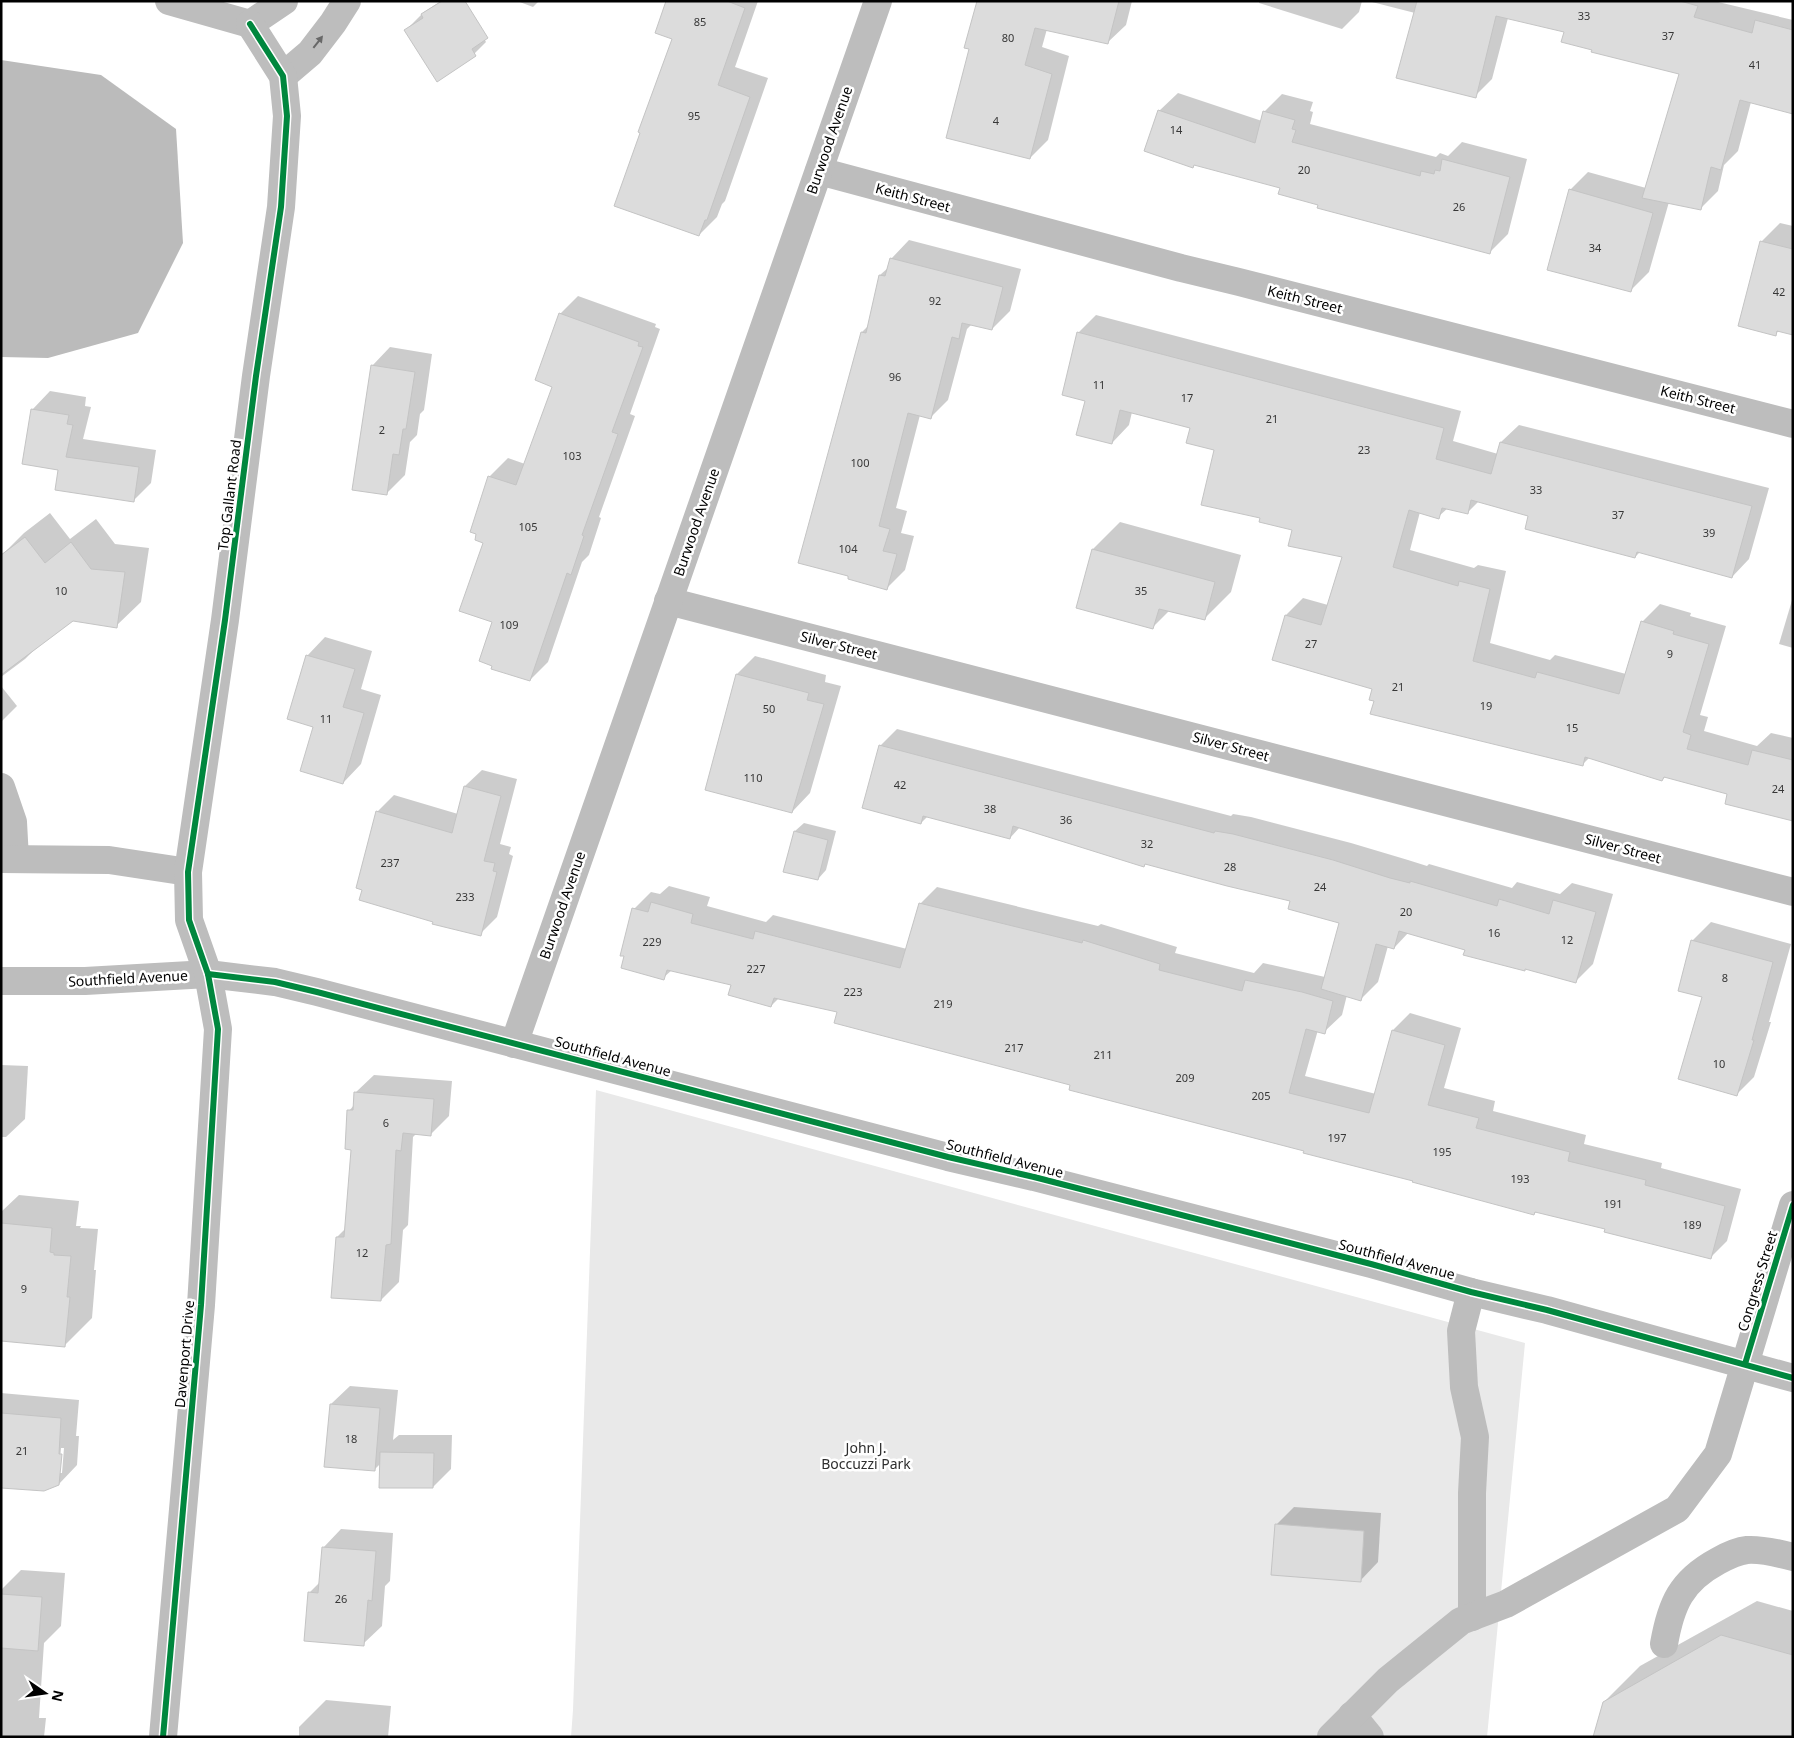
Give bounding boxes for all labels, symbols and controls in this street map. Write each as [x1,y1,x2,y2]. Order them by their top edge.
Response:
house number: 33 [1578,8,1590,23]
house number: 85 [694,14,706,29]
house number: 37 [1662,28,1674,43]
house number: 80 [1002,30,1014,45]
one-way arrow [313,35,323,49]
house number: 41 [1749,57,1761,72]
street label: Burwood Avenue [802,83,856,196]
house number: 95 [688,108,700,123]
house number: 4 [993,113,1000,128]
house number: 14 [1170,122,1183,137]
house number: 20 [1298,162,1310,177]
street label: Keith Street [874,178,952,216]
house number: 26 [1453,199,1465,214]
house number: 34 [1589,240,1602,255]
street label: Keith Street [1266,281,1344,317]
house number: 42 [1773,284,1785,299]
house number: 92 [929,293,941,308]
house number: 96 [889,369,901,384]
house number: 11 [1093,377,1105,392]
street label: Keith Street [1659,381,1737,417]
house number: 17 [1181,390,1193,405]
house number: 21 [1266,411,1278,426]
house number: 2 [379,422,385,437]
street label: Top Gallant Road [213,438,245,552]
house number: 23 [1358,442,1370,457]
house number: 103 [563,448,581,463]
house number: 100 [851,455,869,470]
street label: Burwood Avenue [669,465,723,578]
house number: 33 [1530,482,1542,497]
house number: 37 [1612,507,1624,522]
house number: 105 [519,519,537,534]
house number: 39 [1703,525,1715,540]
house number: 104 [839,541,858,556]
house number: 10 [55,583,67,598]
house number: 35 [1135,583,1147,598]
house number: 109 [500,617,518,632]
street label: Silver Street [799,626,879,664]
house number: 27 [1305,636,1317,651]
house number: 9 [1667,646,1673,661]
house number: 21 [1392,679,1404,694]
house number: 19 [1480,698,1492,713]
house number: 50 [763,701,775,716]
house number: 11 [320,711,332,726]
house number: 15 [1566,720,1578,735]
street label: Silver Street [1191,727,1271,765]
house number: 110 [744,770,762,785]
house number: 42 [894,777,906,792]
house number: 24 [1772,781,1785,796]
house number: 38 [984,801,996,816]
house number: 36 [1060,812,1072,827]
street label: Silver Street [1583,829,1663,867]
house number: 32 [1141,836,1153,851]
street label: Burwood Avenue [535,848,589,961]
house number: 237 [381,855,399,870]
house number: 28 [1224,859,1236,874]
house number: 24 [1314,879,1327,894]
house number: 233 [456,889,474,904]
house number: 20 [1400,904,1412,919]
house number: 16 [1488,925,1500,940]
house number: 12 [1561,932,1573,947]
house number: 229 [643,934,661,949]
house number: 227 [747,961,765,976]
street label: Southfield Avenue [68,965,188,991]
house number: 8 [1722,970,1728,985]
house number: 223 [844,984,862,999]
house number: 219 [934,996,952,1011]
street label: Southfield Avenue [553,1031,673,1081]
house number: 217 [1005,1040,1023,1055]
house number: 211 [1094,1047,1112,1062]
house number: 10 [1713,1056,1725,1071]
house number: 209 [1176,1070,1194,1085]
house number: 205 [1252,1088,1270,1103]
house number: 6 [383,1115,389,1130]
house number: 197 [1328,1130,1346,1145]
street label: Southfield Avenue [945,1134,1066,1182]
house number: 195 [1433,1144,1451,1159]
house number: 193 [1511,1171,1529,1186]
house number: 191 [1604,1196,1622,1211]
house number: 189 [1683,1217,1701,1232]
street label: Congress Street [1733,1228,1781,1334]
street label: Southfield Avenue [1337,1234,1457,1284]
house number: 12 [356,1245,368,1260]
house number: 9 [21,1281,27,1296]
street label: Davenport Drive [170,1299,198,1409]
house number: 18 [345,1431,357,1446]
park label: John J. Boccuzzi Park [821,1438,911,1473]
house number: 21 [16,1443,28,1458]
house number: 26 [335,1591,347,1606]
north arrow [20,1668,70,1718]
text: N [48,1688,69,1704]

